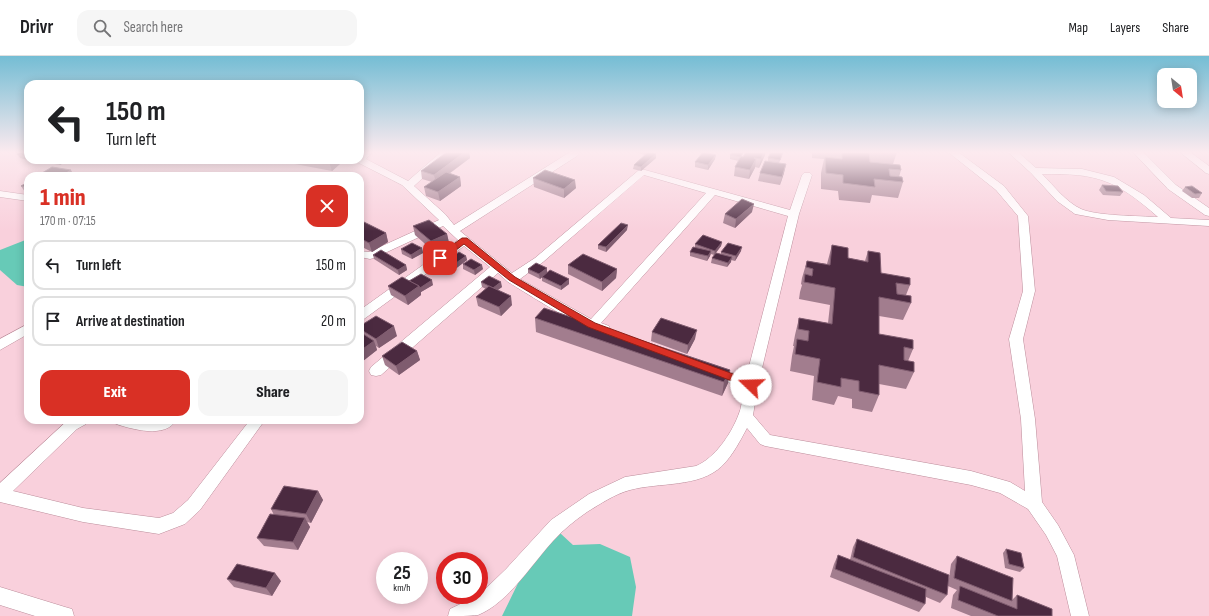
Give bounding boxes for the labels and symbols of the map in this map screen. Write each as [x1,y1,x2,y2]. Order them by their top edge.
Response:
north arrow [1157,68,1197,108]
pin [423,241,457,275]
position arrow [730,364,772,406]
speed limit sign: 30 [436,552,488,604]

